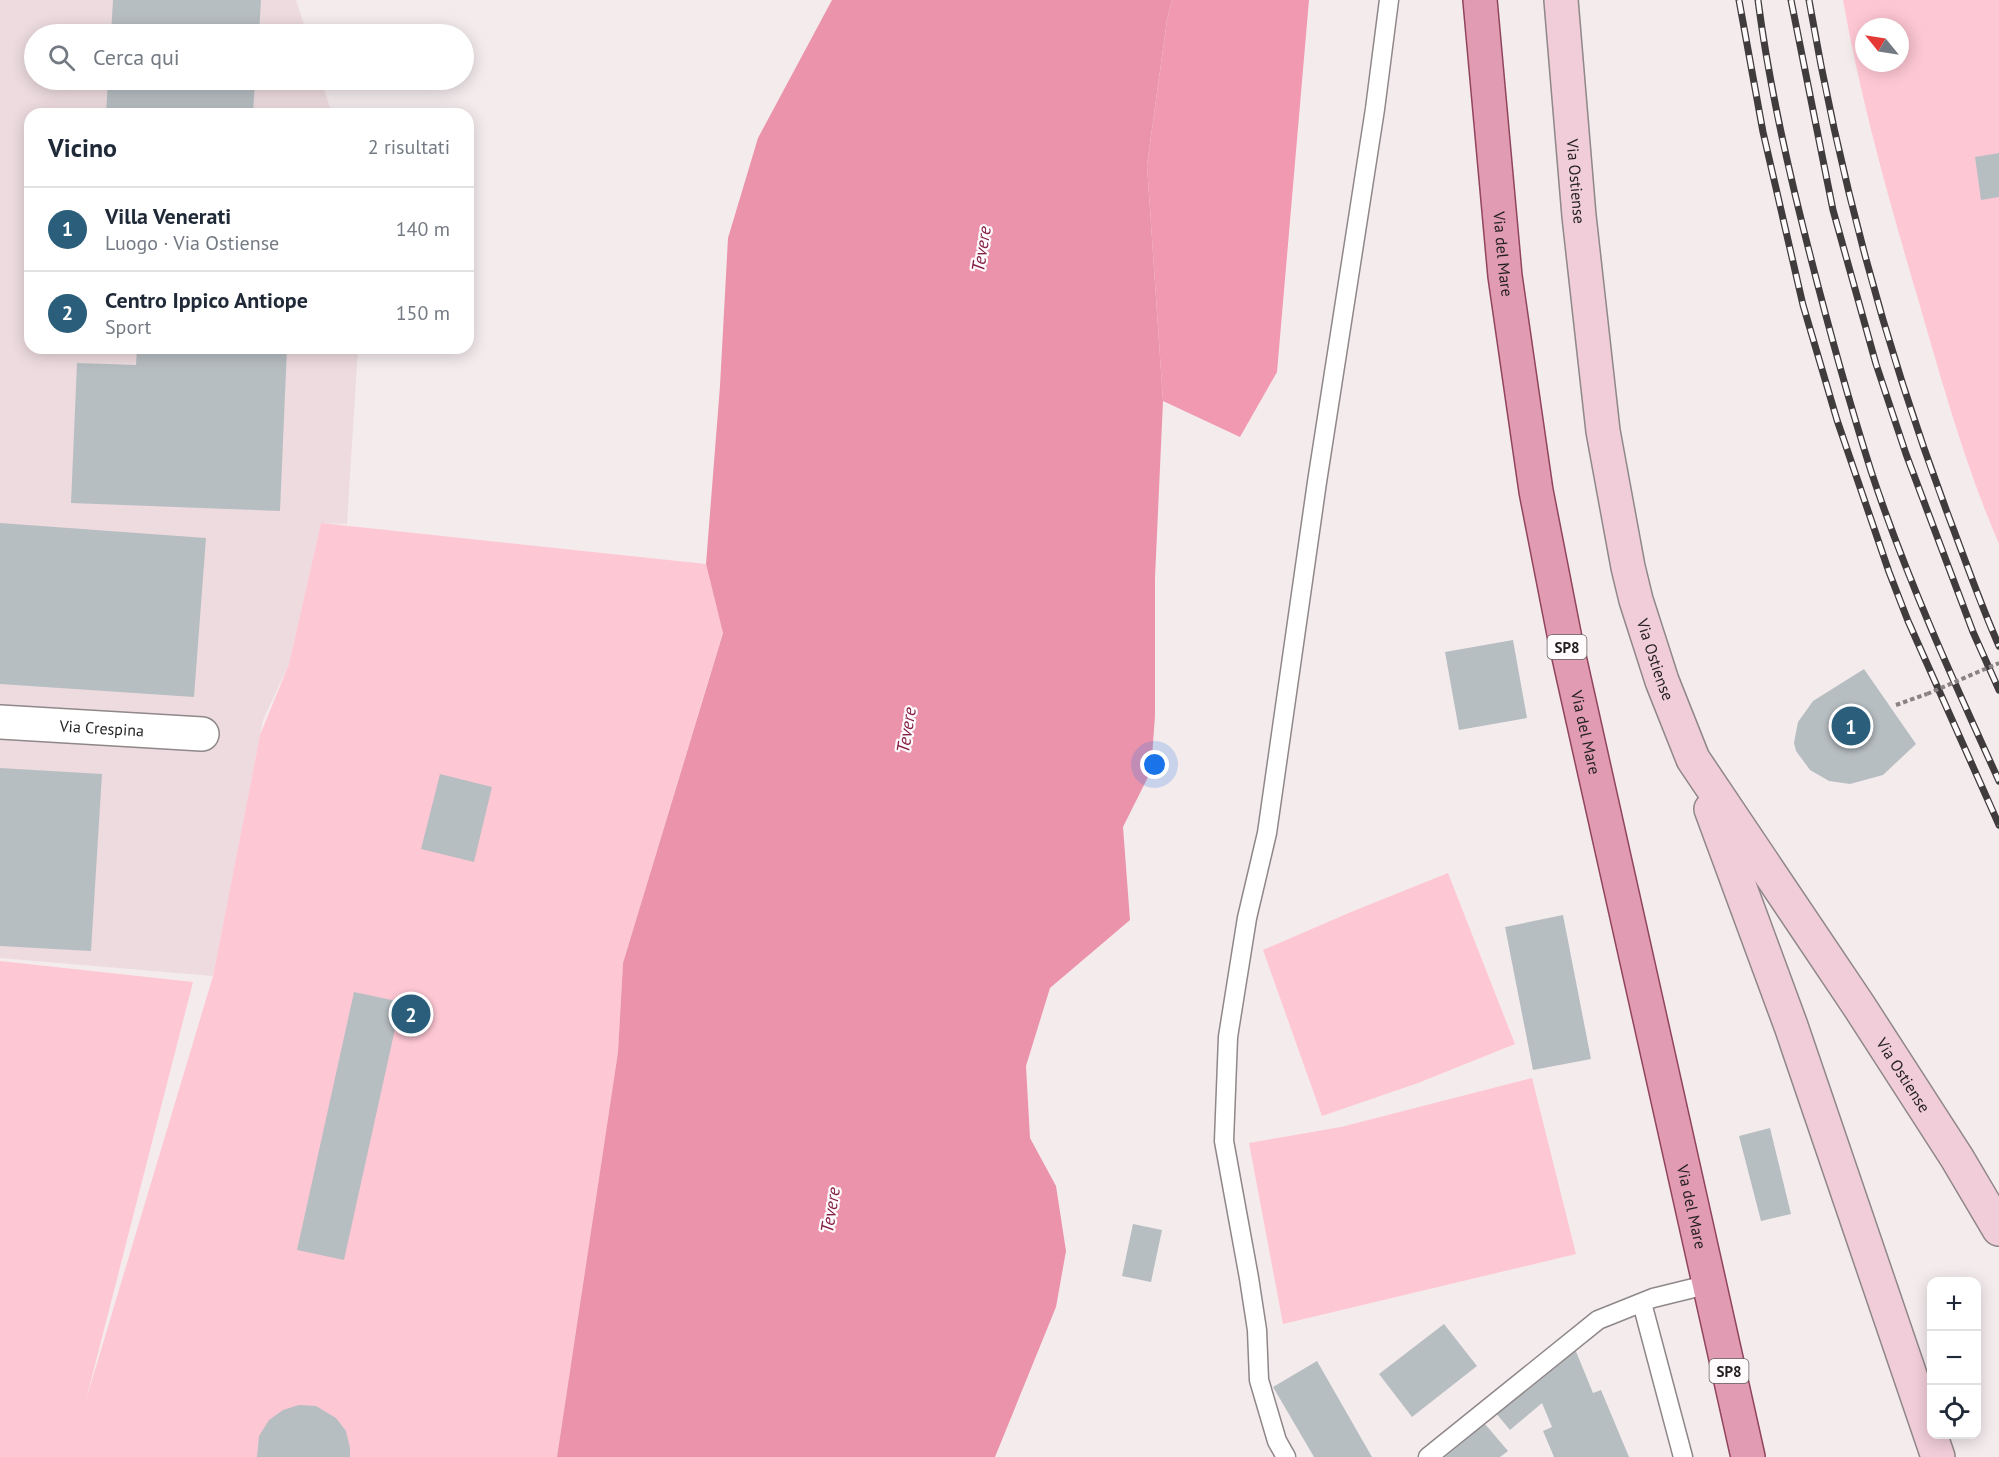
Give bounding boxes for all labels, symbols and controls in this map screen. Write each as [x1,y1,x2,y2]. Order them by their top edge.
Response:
north arrow [1855,18,1909,72]
search box [24,24,474,90]
icon: search [45,41,78,74]
text: Cerca qui [93,43,180,71]
text: Vicino [48,131,117,164]
text: 2 risultati [368,134,450,160]
street label: Via Ostiense [1563,137,1590,225]
text: Villa Venerati [105,202,231,230]
street label: Via del Mare [1489,209,1518,298]
text: 1 [62,216,73,242]
text: 140 m [396,216,450,242]
water label: Tevere [966,224,996,274]
text: Luogo · Via Ostiense [105,230,279,256]
text: Centro Ippico Antiope [105,286,308,314]
text: 2 [62,300,73,326]
text: 150 m [396,300,450,326]
text: Sport [105,314,151,340]
street label: Via Ostiense [1632,615,1679,703]
road number: SP8 [1548,635,1586,659]
street label: Via del Mare [1567,688,1605,776]
pin: 1 [1832,704,1870,748]
water label: Tevere [891,705,921,755]
street label: Via Crespina [58,716,145,741]
your location [1140,750,1169,779]
pin: 2 [392,992,430,1036]
street label: Via Ostiense [1872,1033,1935,1116]
street label: Via del Mare [1673,1162,1711,1251]
water label: Tevere [815,1185,845,1235]
map controls [1927,1277,1981,1439]
button: + [1927,1277,1981,1331]
button: − [1927,1331,1981,1385]
road number: SP8 [1710,1359,1748,1383]
button: locate [1927,1385,1981,1439]

